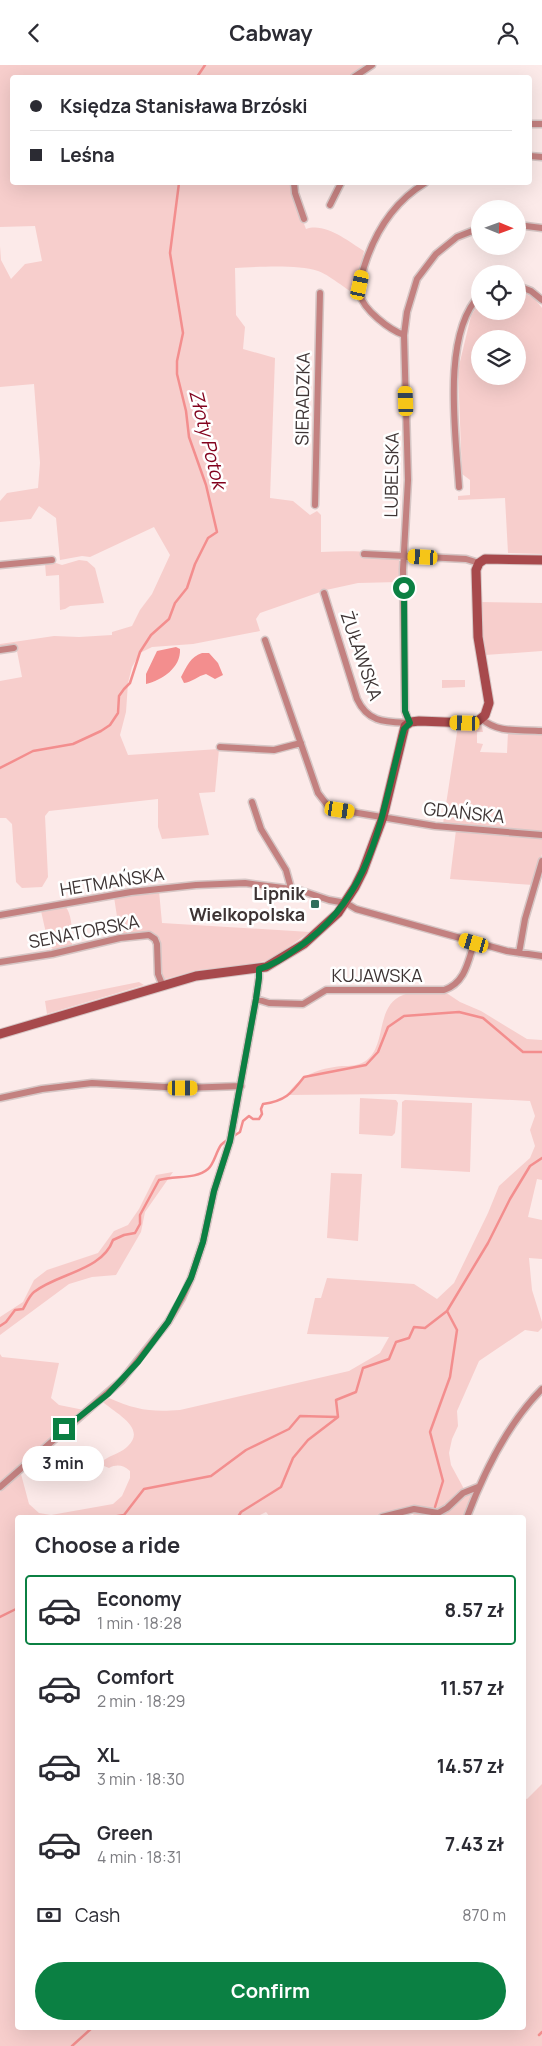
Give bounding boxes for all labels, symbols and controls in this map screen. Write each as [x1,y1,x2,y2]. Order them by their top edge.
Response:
text: Cabway [229,18,313,48]
icon: back [20,19,48,47]
icon: person [494,19,522,47]
text: Księdza Stanisława Brzóski [60,93,308,119]
text: Leśna [60,142,115,168]
north arrow [471,200,526,255]
map controls [471,200,526,385]
button: locate [471,265,526,320]
car [349,269,370,301]
button: layers [471,330,526,385]
street label: SIERADZKA [289,351,315,446]
car [397,386,414,416]
water label: Złoty Potok [183,387,233,494]
street label: LUBELSKA [378,431,404,518]
car [407,549,438,565]
route start [393,577,415,599]
street label: ŻUŁAWSKA [335,608,389,704]
car [449,715,480,731]
street label: GDAŃSKA [422,796,506,828]
car [324,800,355,820]
street label: HETMAŃSKA [58,861,166,901]
place label: Lipnik Wielkopolska [189,881,306,926]
marker: Lipnik Wielkopolska [309,898,321,910]
street label: SENATORSKA [26,908,142,954]
car [457,932,490,954]
street label: KUJAWSKA [331,963,423,987]
car [168,1081,198,1096]
route end [53,1418,75,1440]
callout: 3 min [23,1447,105,1481]
text: 3 min [42,1452,84,1474]
text: Choose a ride [35,1530,180,1560]
text: Economy [97,1586,181,1612]
icon: car [37,1588,82,1633]
text: 8.57 zł [445,1597,504,1623]
text: 1 min · 18:28 [97,1612,182,1634]
text: Comfort [97,1664,174,1690]
icon: car [37,1666,82,1711]
text: 11.57 zł [440,1675,504,1701]
text: 2 min · 18:29 [97,1690,186,1712]
text: XL [97,1742,120,1768]
icon: car [37,1744,82,1789]
text: 14.57 zł [437,1753,504,1779]
text: 3 min · 18:30 [97,1768,185,1790]
text: Green [97,1820,153,1846]
icon: car [37,1822,82,1867]
text: 7.43 zł [445,1831,504,1857]
text: 4 min · 18:31 [97,1846,182,1868]
icon: cash [35,1901,63,1929]
text: Cash [75,1902,120,1928]
text: 870 m [462,1904,506,1926]
button: Confirm [35,1962,506,2020]

